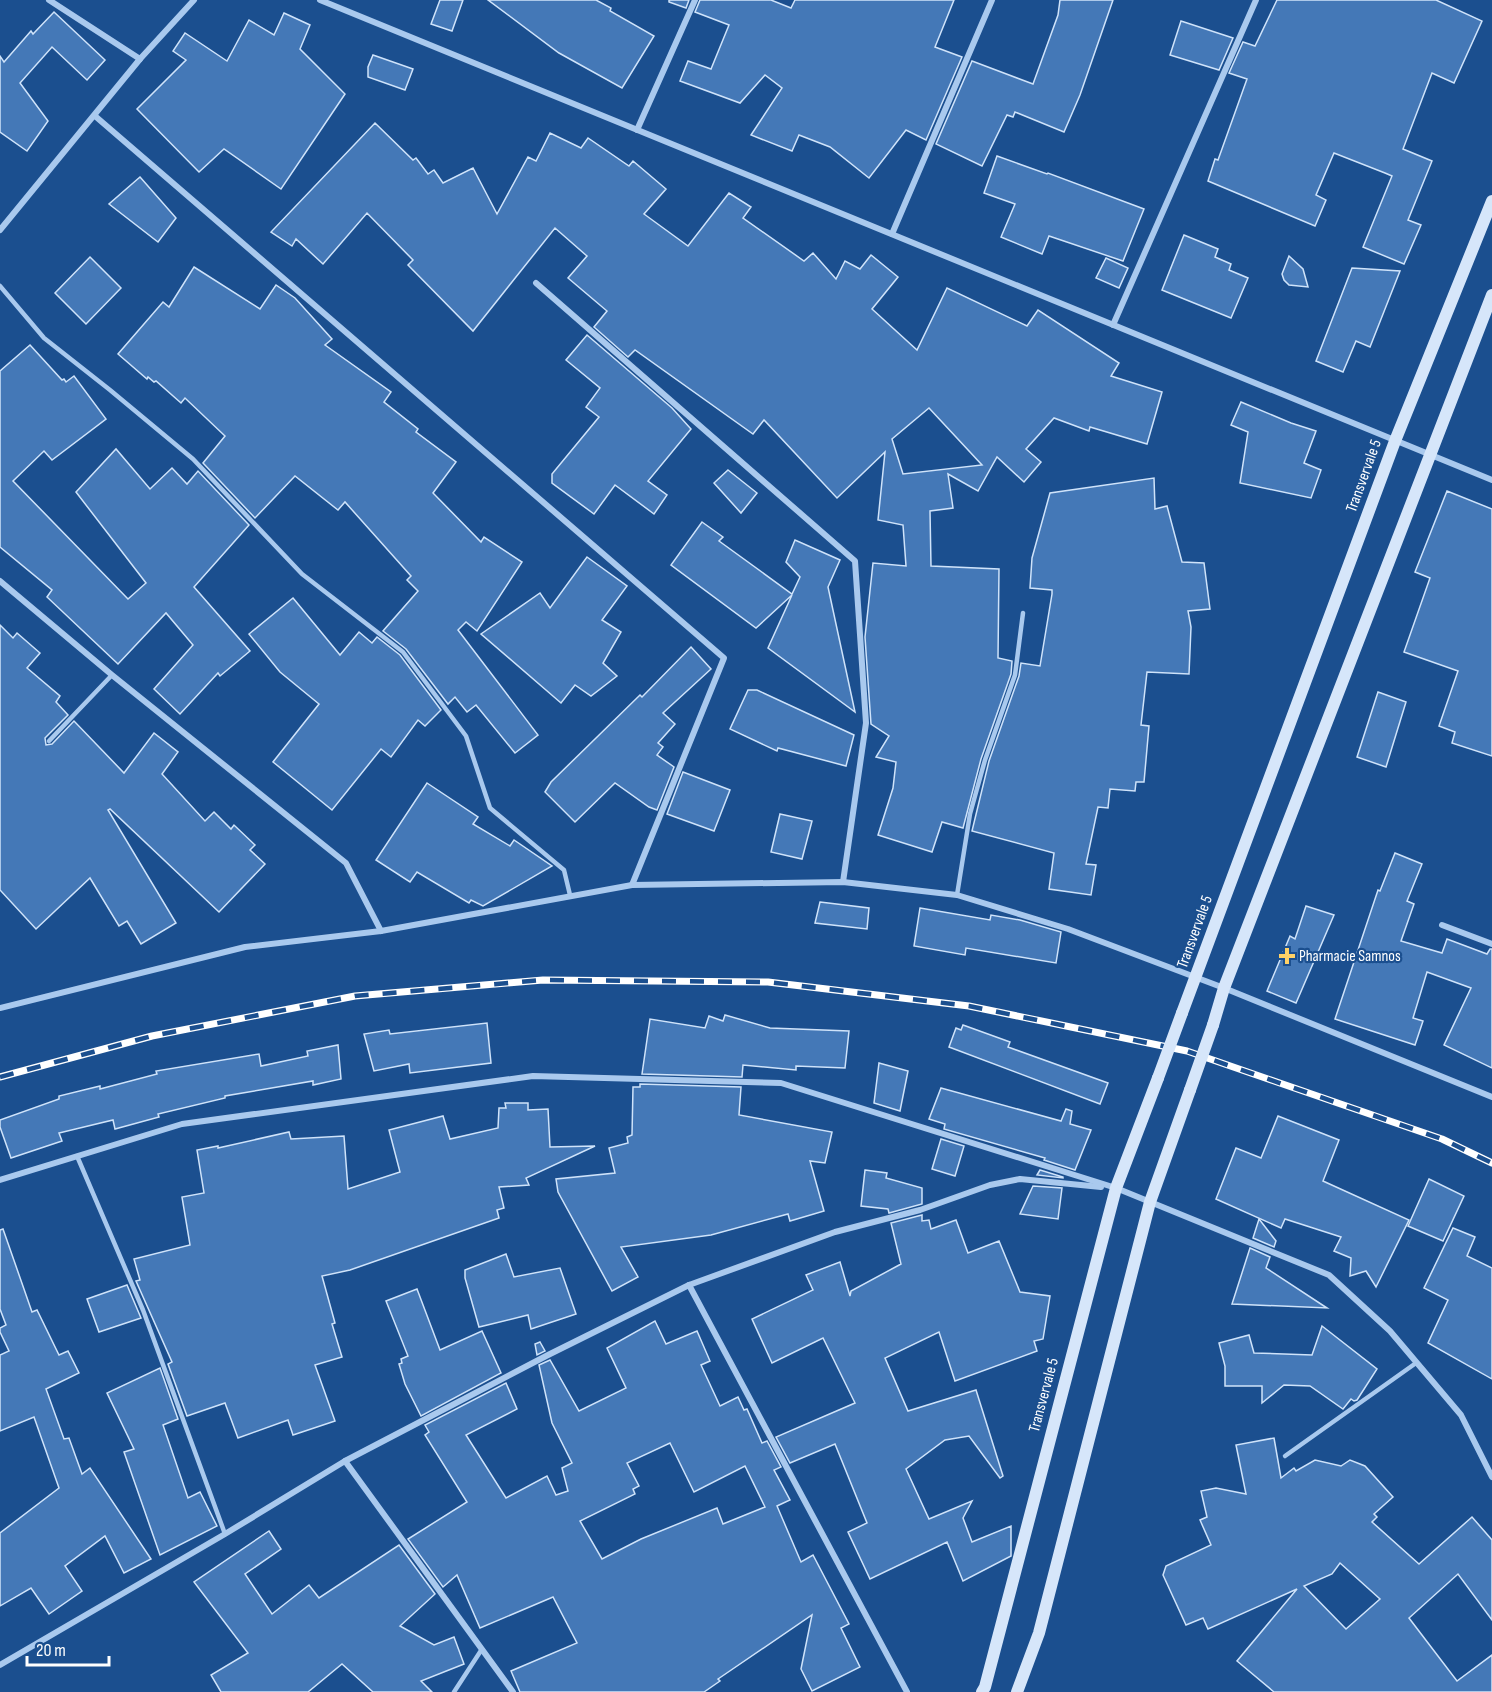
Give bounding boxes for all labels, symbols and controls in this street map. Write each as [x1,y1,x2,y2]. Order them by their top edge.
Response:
street label: Transvervale 5 [1342,437,1386,515]
street label: Transvervale 5 [1173,893,1217,971]
place label: Pharmacie Samnos [1299,947,1401,966]
marker: Pharmacie Samnos [1280,949,1294,963]
street label: Transvervale 5 [1025,1356,1063,1434]
scale bar [27,1629,110,1667]
text: 20 m [36,1640,66,1661]

